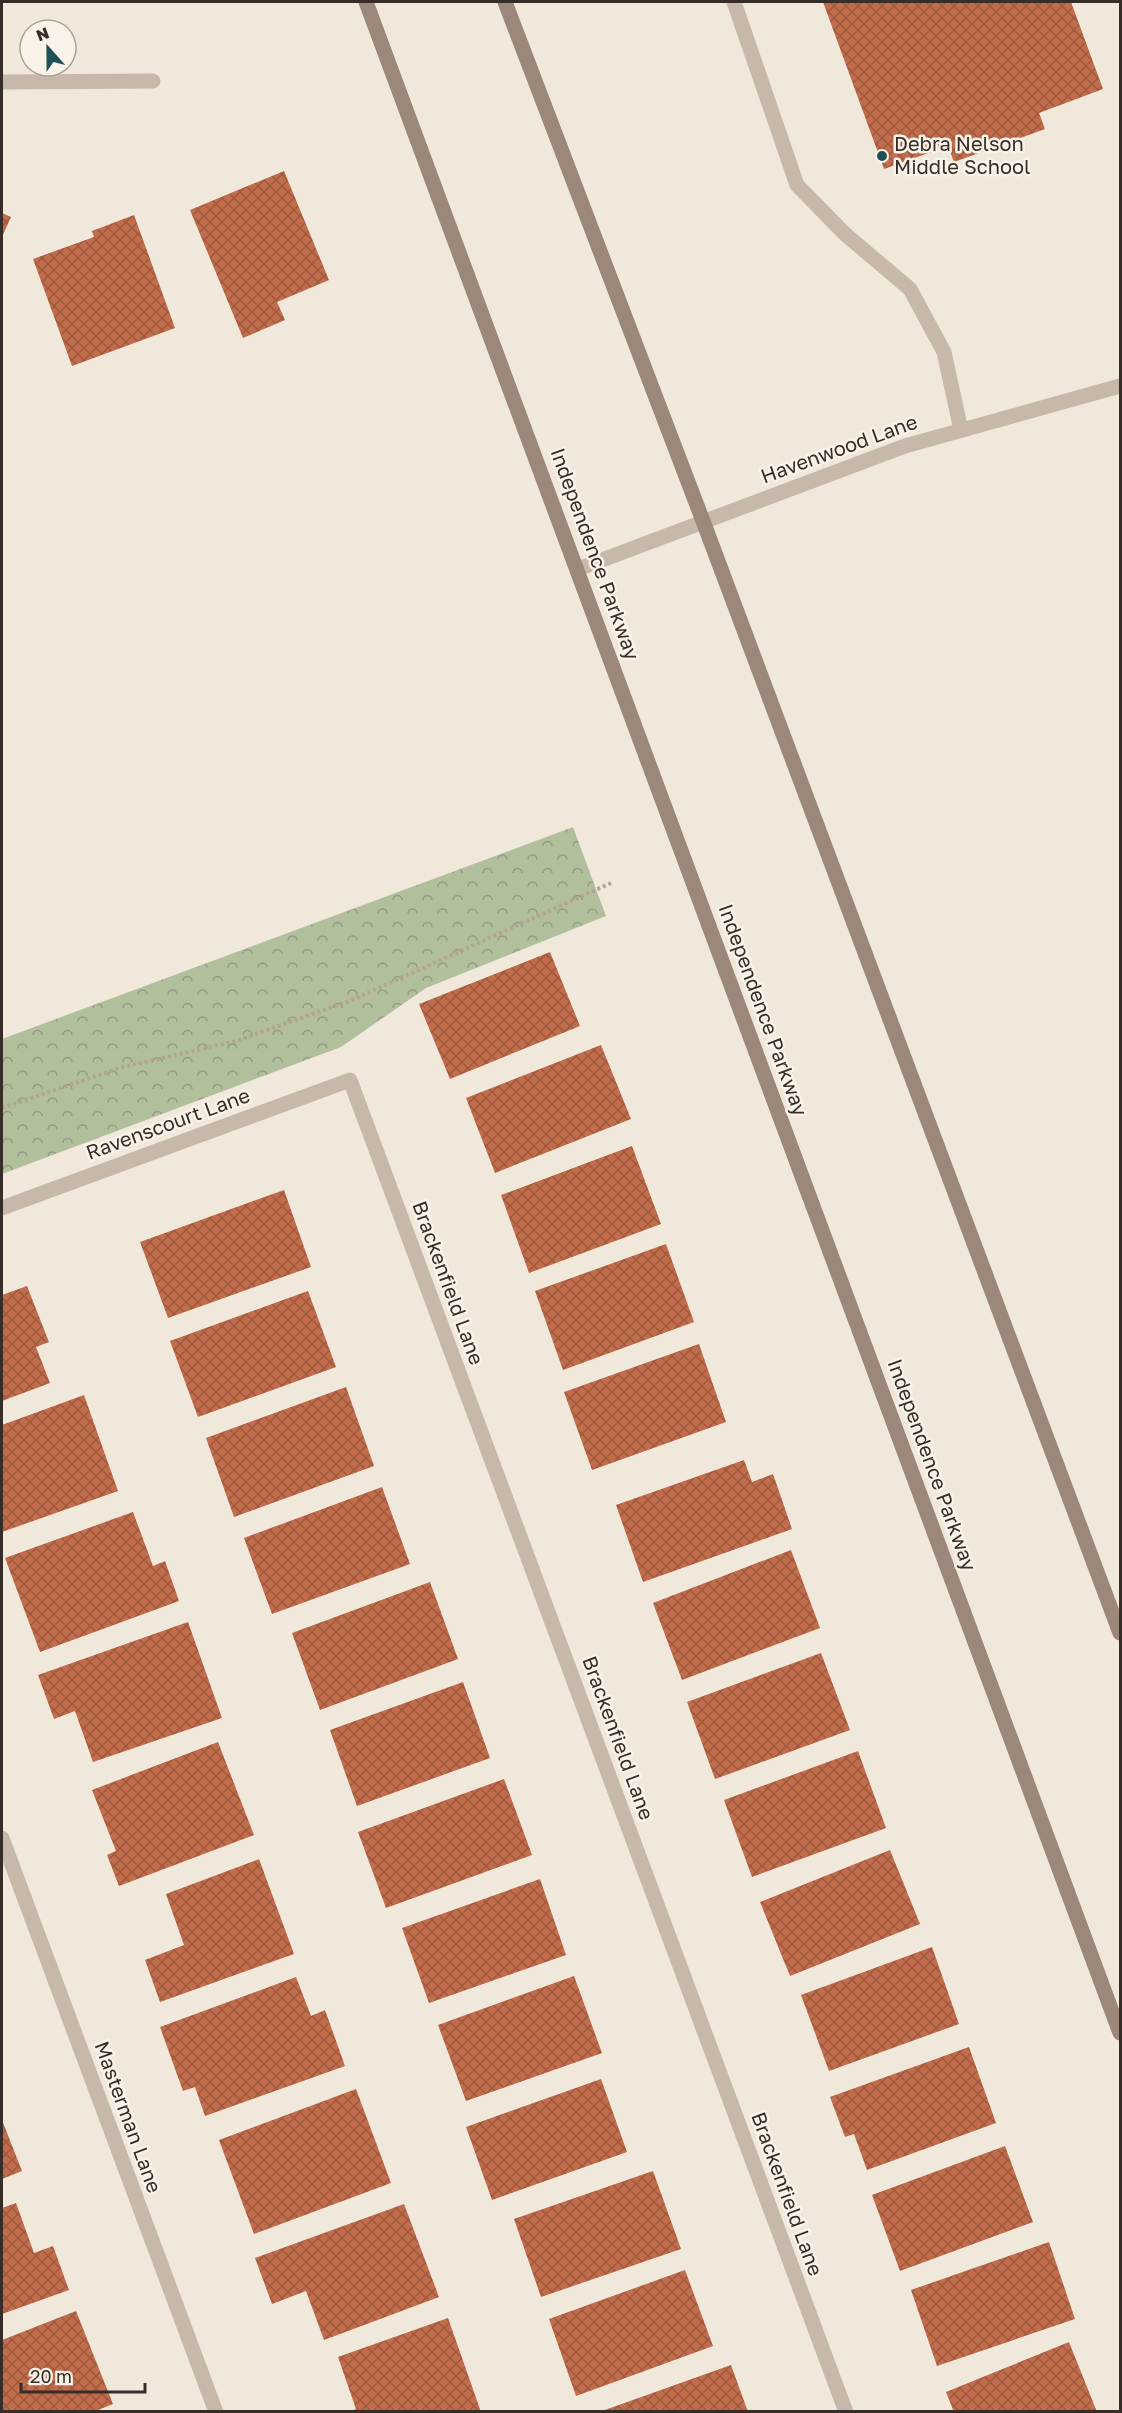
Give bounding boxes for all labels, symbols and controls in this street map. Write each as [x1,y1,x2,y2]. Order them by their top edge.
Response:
north arrow [18,18,78,78]
text: N [33,22,52,46]
place label: Debra Nelson Middle School [894,131,1030,178]
marker: Debra Nelson Middle School [875,149,889,163]
street label: Havenwood Lane [757,409,920,488]
street label: Independence Parkway [546,444,645,663]
street label: Independence Parkway [714,900,813,1119]
street label: Ravenscourt Lane [82,1082,253,1164]
street label: Brackenfield Lane [408,1197,490,1368]
street label: Independence Parkway [883,1355,982,1574]
street label: Brackenfield Lane [578,1652,660,1823]
street label: Masterman Lane [90,2038,168,2196]
street label: Brackenfield Lane [747,2108,829,2279]
scale bar [21,2356,146,2394]
text: 20 m [30,2365,72,2387]

